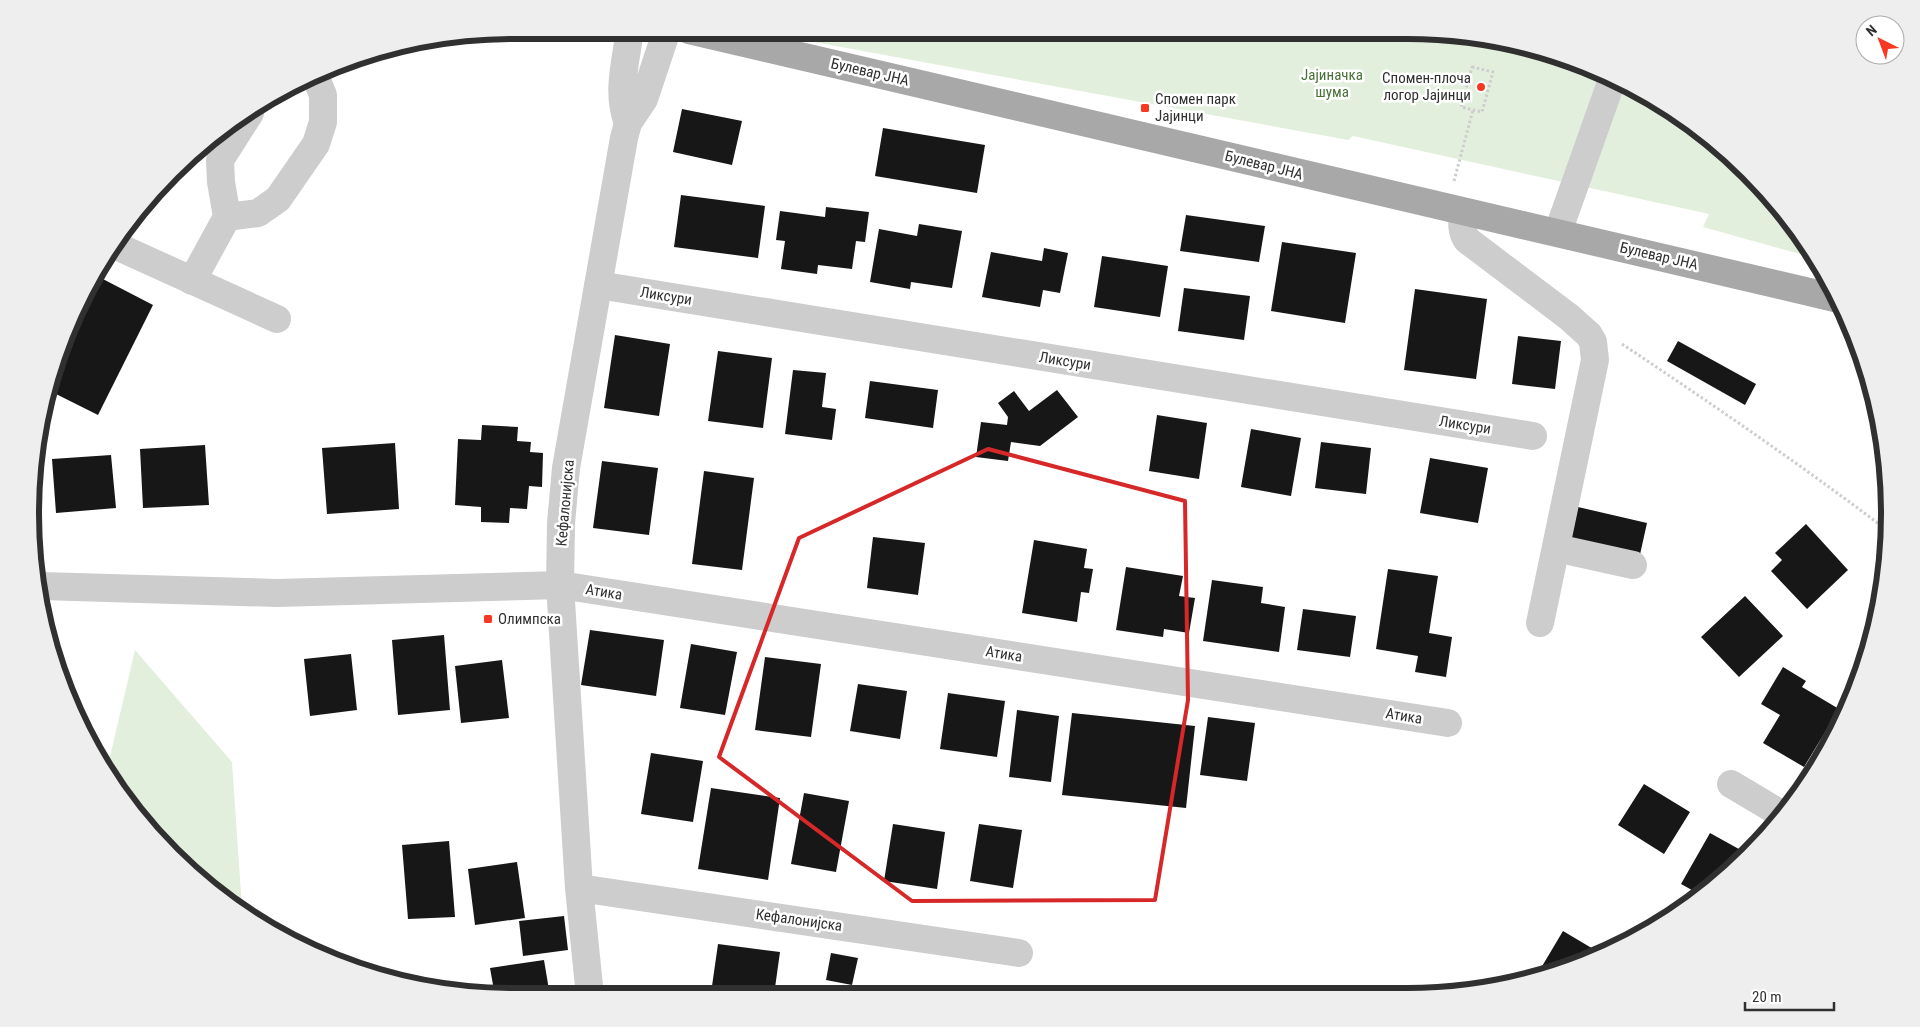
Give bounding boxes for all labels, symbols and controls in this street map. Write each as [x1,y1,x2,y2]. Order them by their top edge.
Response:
north arrow [1855,15,1905,65]
text: N [1863,22,1880,39]
street label: Булевар ЈНА [829,54,911,90]
park label: Јајиначка шума [1301,66,1363,101]
place label: Спомен-плоча логор Јајинци [1382,69,1471,104]
marker: Спомен-плоча логор Јајинци [1475,81,1487,93]
place label: Спомен парк Јајинци [1155,90,1236,125]
marker: Спомен парк Јајинци [1139,102,1151,114]
street label: Булевар ЈНА [1223,147,1305,183]
street label: Булевар ЈНА [1618,238,1700,274]
street label: Ликсури [639,283,693,309]
street label: Ликсури [1038,348,1092,374]
street label: Ликсури [1438,412,1492,438]
street label: Кефалонијска [552,459,578,547]
street label: Атика [584,580,624,604]
place label: Олимпска [498,610,561,628]
marker: Олимпска [482,613,494,625]
street label: Атика [984,642,1024,666]
street label: Атика [1384,704,1424,728]
street label: Кефалонијска [755,905,843,935]
scale bar [1745,980,1834,1012]
text: 20 m [1752,988,1782,1006]

